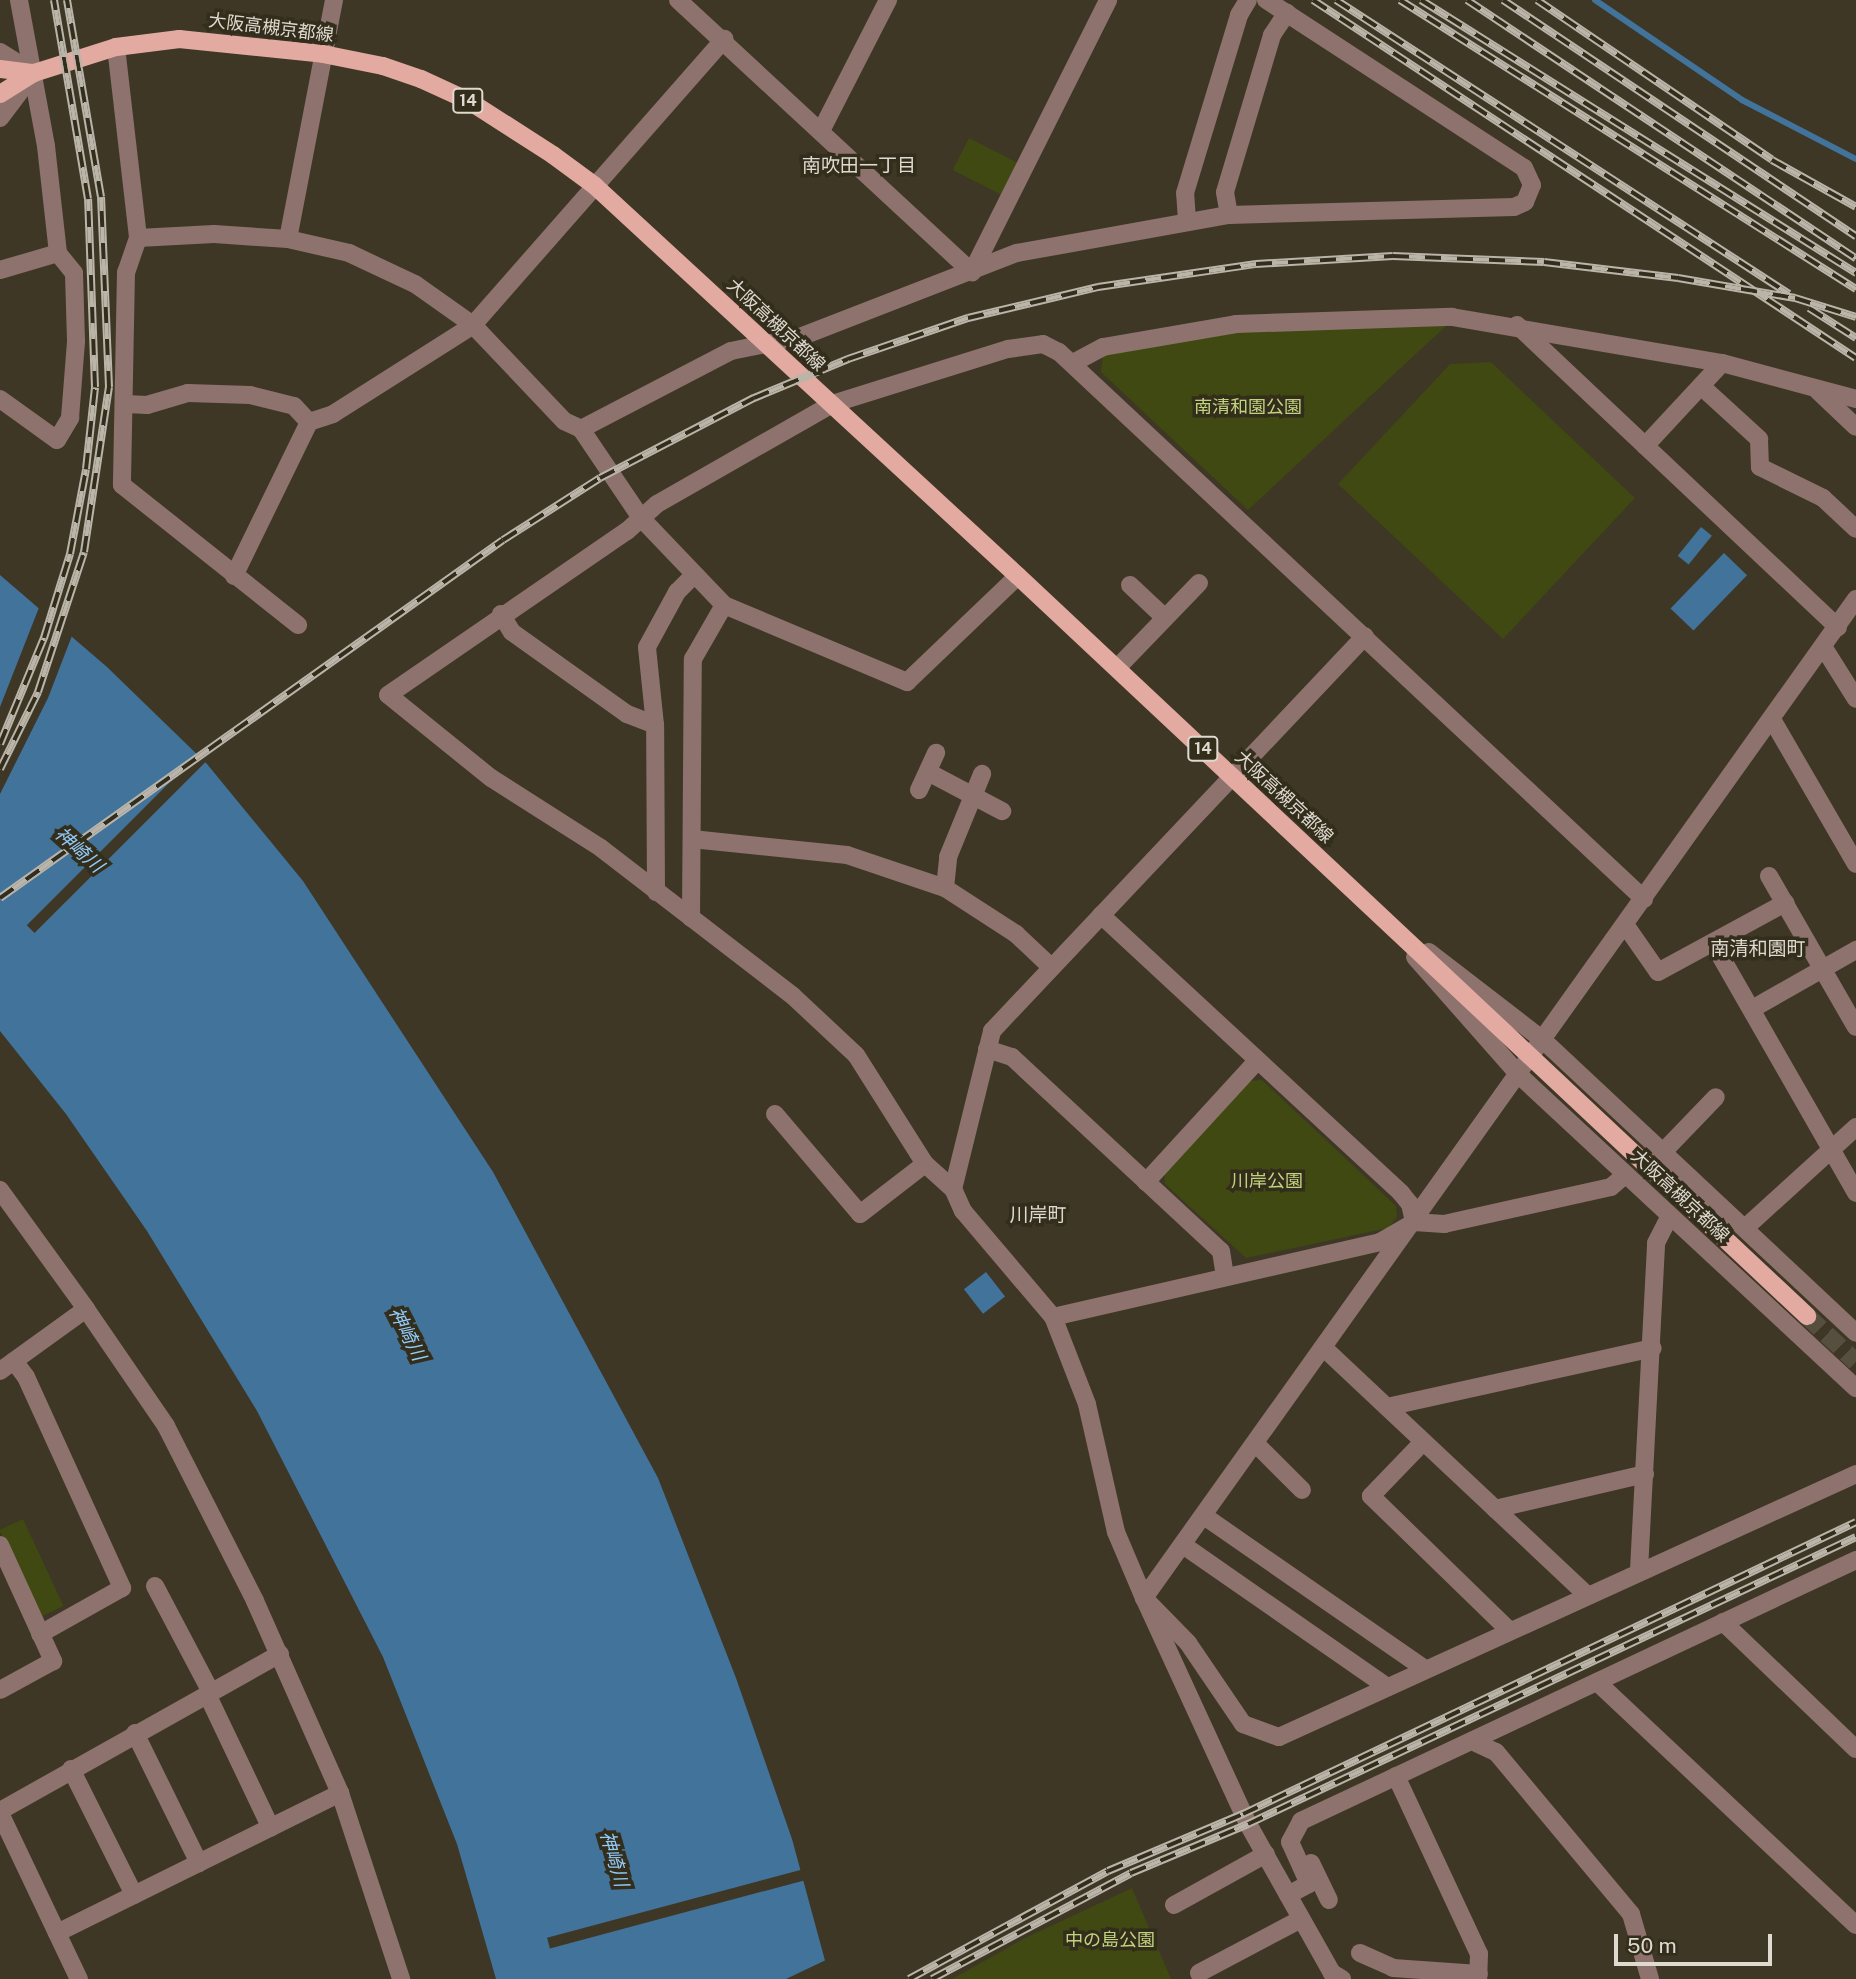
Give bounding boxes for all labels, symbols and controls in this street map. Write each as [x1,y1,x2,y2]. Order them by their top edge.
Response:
street label: 大阪高槻京都線 [207,10,335,46]
road number: 14 [452,88,484,114]
district label: 南吹田一丁目 [802,155,916,177]
street label: 大阪高槻京都線 [723,274,829,376]
park label: 南清和園公園 [1194,396,1302,418]
road number: 14 [1187,736,1219,762]
street label: 大阪高槻京都線 [1231,746,1337,848]
water label: 神崎川 [50,822,108,878]
district label: 南清和園町 [1711,938,1805,960]
street label: 大阪高槻京都線 [1627,1145,1733,1247]
park label: 川岸公園 [1231,1170,1303,1192]
district label: 川岸町 [1010,1204,1066,1226]
water label: 神崎川 [384,1303,430,1365]
water label: 神崎川 [595,1828,633,1890]
scale bar [1618,1920,1776,1964]
park label: 中の島公園 [1065,1929,1155,1951]
text: 50 m [1627,1933,1677,1958]

